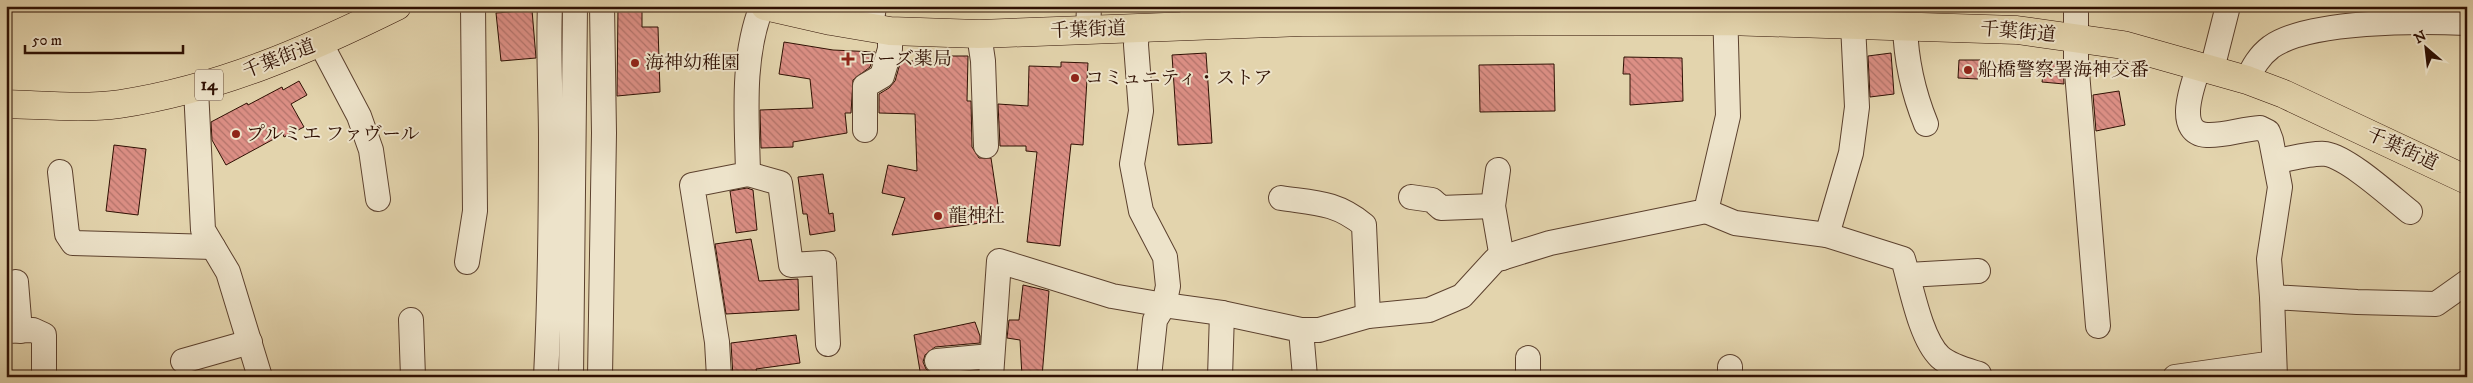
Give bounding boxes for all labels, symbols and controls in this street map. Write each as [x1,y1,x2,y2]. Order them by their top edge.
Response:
street label: 千葉街道 [1050,17,1126,43]
street label: 千葉街道 [1979,17,2057,47]
scale bar [25,22,182,54]
north arrow [2400,22,2450,72]
text: N [2411,27,2430,48]
text: 50 m [32,31,62,50]
street label: 千葉街道 [239,35,319,83]
place label: ローズ薬局 [858,48,952,71]
place label: 海神幼稚園 [645,52,740,75]
marker: ローズ薬局 [842,53,854,65]
marker: 海神幼稚園 [629,57,641,69]
place label: 船橋警察署海神交番 [1978,59,2149,82]
marker: 船橋警察署海神交番 [1962,64,1974,76]
place label: コミュニティ・ストア [1085,67,1273,90]
road number: 14 [195,70,223,100]
marker: コミュニティ・ストア [1069,72,1081,84]
place label: プルミエ ファヴール [246,123,420,146]
street label: 千葉街道 [2363,123,2441,175]
marker: プルミエ ファヴール [230,128,242,140]
place label: 龍神社 [948,205,1005,228]
marker: 龍神社 [932,210,944,222]

